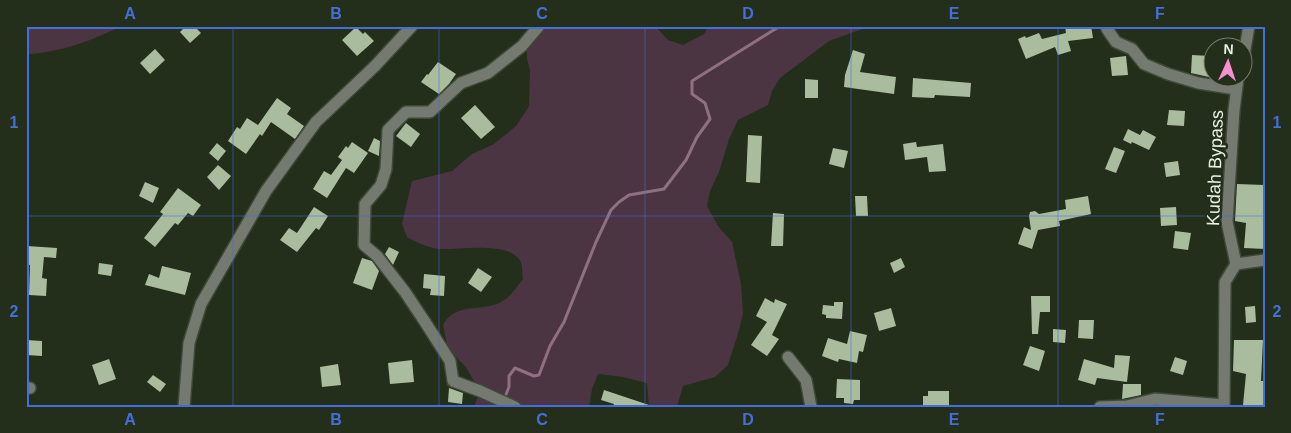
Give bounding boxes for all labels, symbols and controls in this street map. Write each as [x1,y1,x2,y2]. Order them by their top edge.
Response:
text: A [124,5,136,22]
text: B [330,5,342,22]
text: C [536,5,548,22]
text: D [742,5,754,22]
text: E [949,5,960,22]
text: F [1155,5,1165,22]
north arrow [1204,38,1254,88]
text: N [1223,41,1234,57]
street label: Kudah Bypass [1203,110,1227,226]
text: 1 [10,114,19,131]
text: 1 [1273,114,1282,131]
text: 2 [10,303,19,320]
text: 2 [1273,303,1282,320]
text: A [124,411,136,428]
text: B [330,411,342,428]
text: C [536,411,548,428]
text: D [742,411,754,428]
text: E [949,411,960,428]
text: F [1155,411,1165,428]

